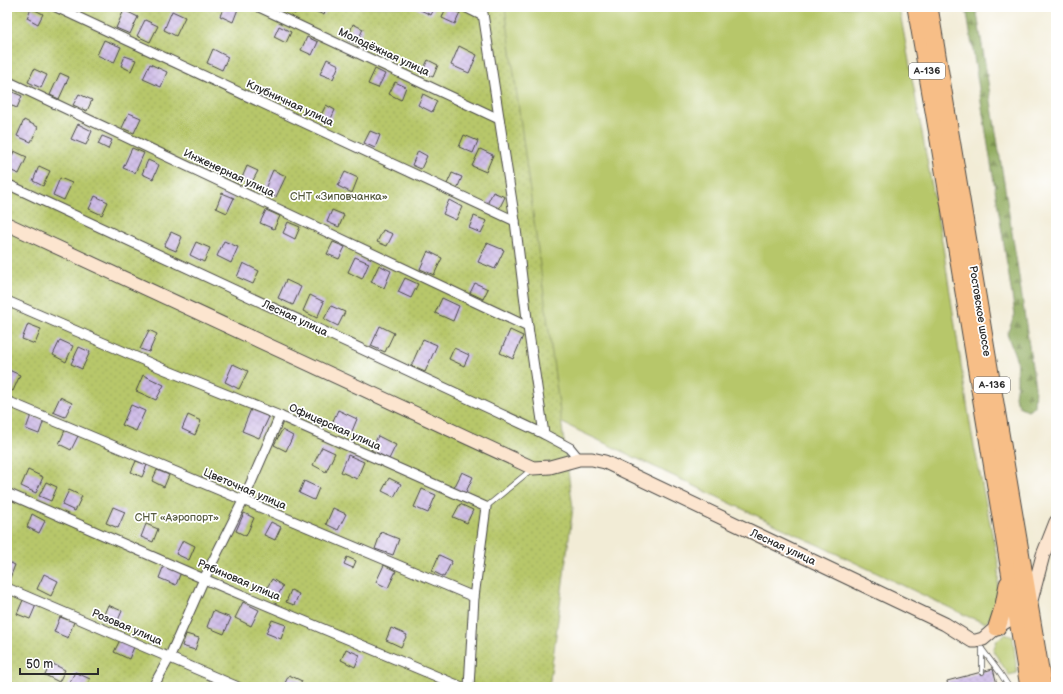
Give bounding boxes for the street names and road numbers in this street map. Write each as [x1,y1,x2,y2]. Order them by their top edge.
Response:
street label: Молодёжная улица [336,25,432,79]
road number: А-136 [909,63,945,79]
street label: Клубничная улица [244,77,336,129]
street label: Инженерная улица [181,146,277,200]
street label: Ростовское шоссе [966,265,994,357]
street label: Лесная улица [259,297,330,339]
road number: А-136 [974,377,1010,393]
street label: Офицерская улица [287,401,383,453]
street label: Цветочная улица [202,466,289,513]
street label: Лесная улица [747,526,818,568]
street label: Рябиновая улица [196,557,283,604]
street label: Розовая улица [90,606,165,648]

